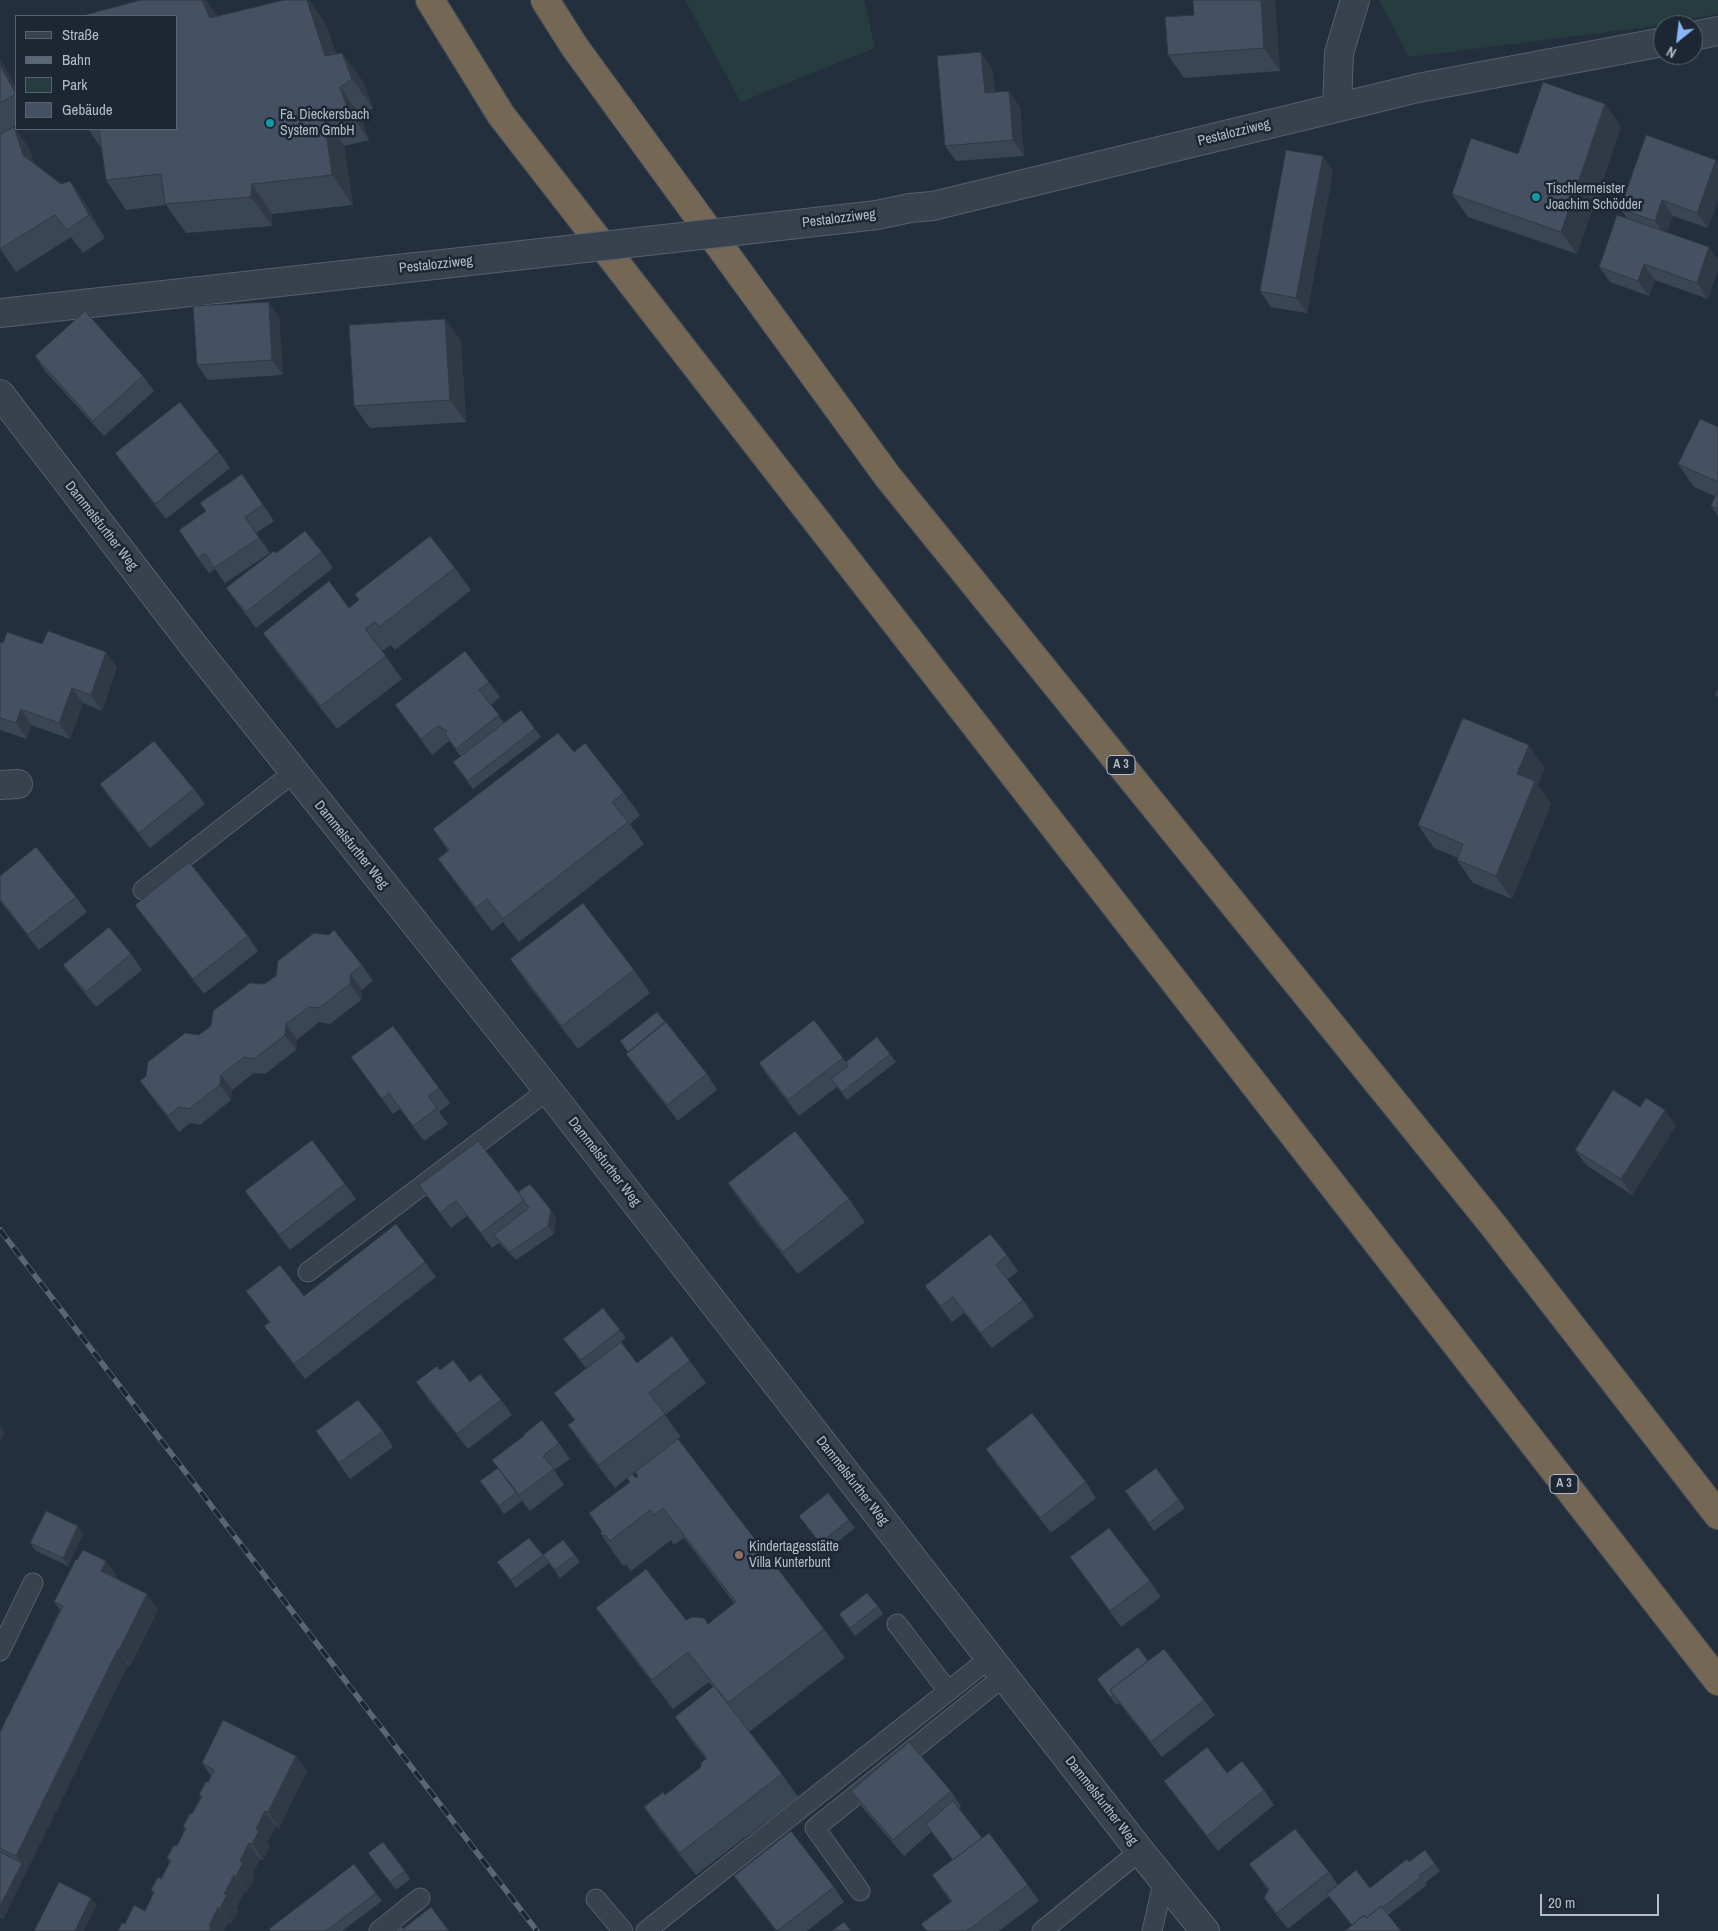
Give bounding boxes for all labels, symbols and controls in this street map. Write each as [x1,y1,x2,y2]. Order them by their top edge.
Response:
legend [15,15,178,130]
north arrow [1653,15,1703,65]
text: Straße [62,24,99,45]
text: N [1663,42,1679,62]
text: Bahn [62,49,91,70]
text: Park [62,74,87,95]
text: Gebäude [62,99,113,120]
place label: Fa. Dieckersbach System GmbH [280,107,369,140]
street label: Pestalozziweg [1196,116,1272,150]
marker: Fa. Dieckersbach System GmbH [264,117,276,129]
place label: Tischlermeister Joachim Schödder [1546,181,1642,213]
marker: Tischlermeister Joachim Schödder [1530,191,1542,203]
street label: Pestalozziweg [801,206,877,232]
street label: Pestalozziweg [398,253,474,277]
street label: Dammelsfurther Weg [61,478,141,574]
road number: A 3 [1107,756,1135,774]
street label: Dammelsfurther Weg [310,798,392,892]
street label: Dammelsfurther Weg [564,1114,644,1210]
street label: Dammelsfurther Weg [812,1433,892,1529]
road number: A 3 [1550,1475,1578,1494]
place label: Kindertagesstätte Villa Kunterbunt [749,1539,839,1571]
marker: Kindertagesstätte Villa Kunterbunt [733,1549,745,1561]
street label: Dammelsfurther Weg [1061,1753,1141,1849]
scale bar [1543,1884,1662,1916]
text: 20 m [1548,1892,1575,1913]

